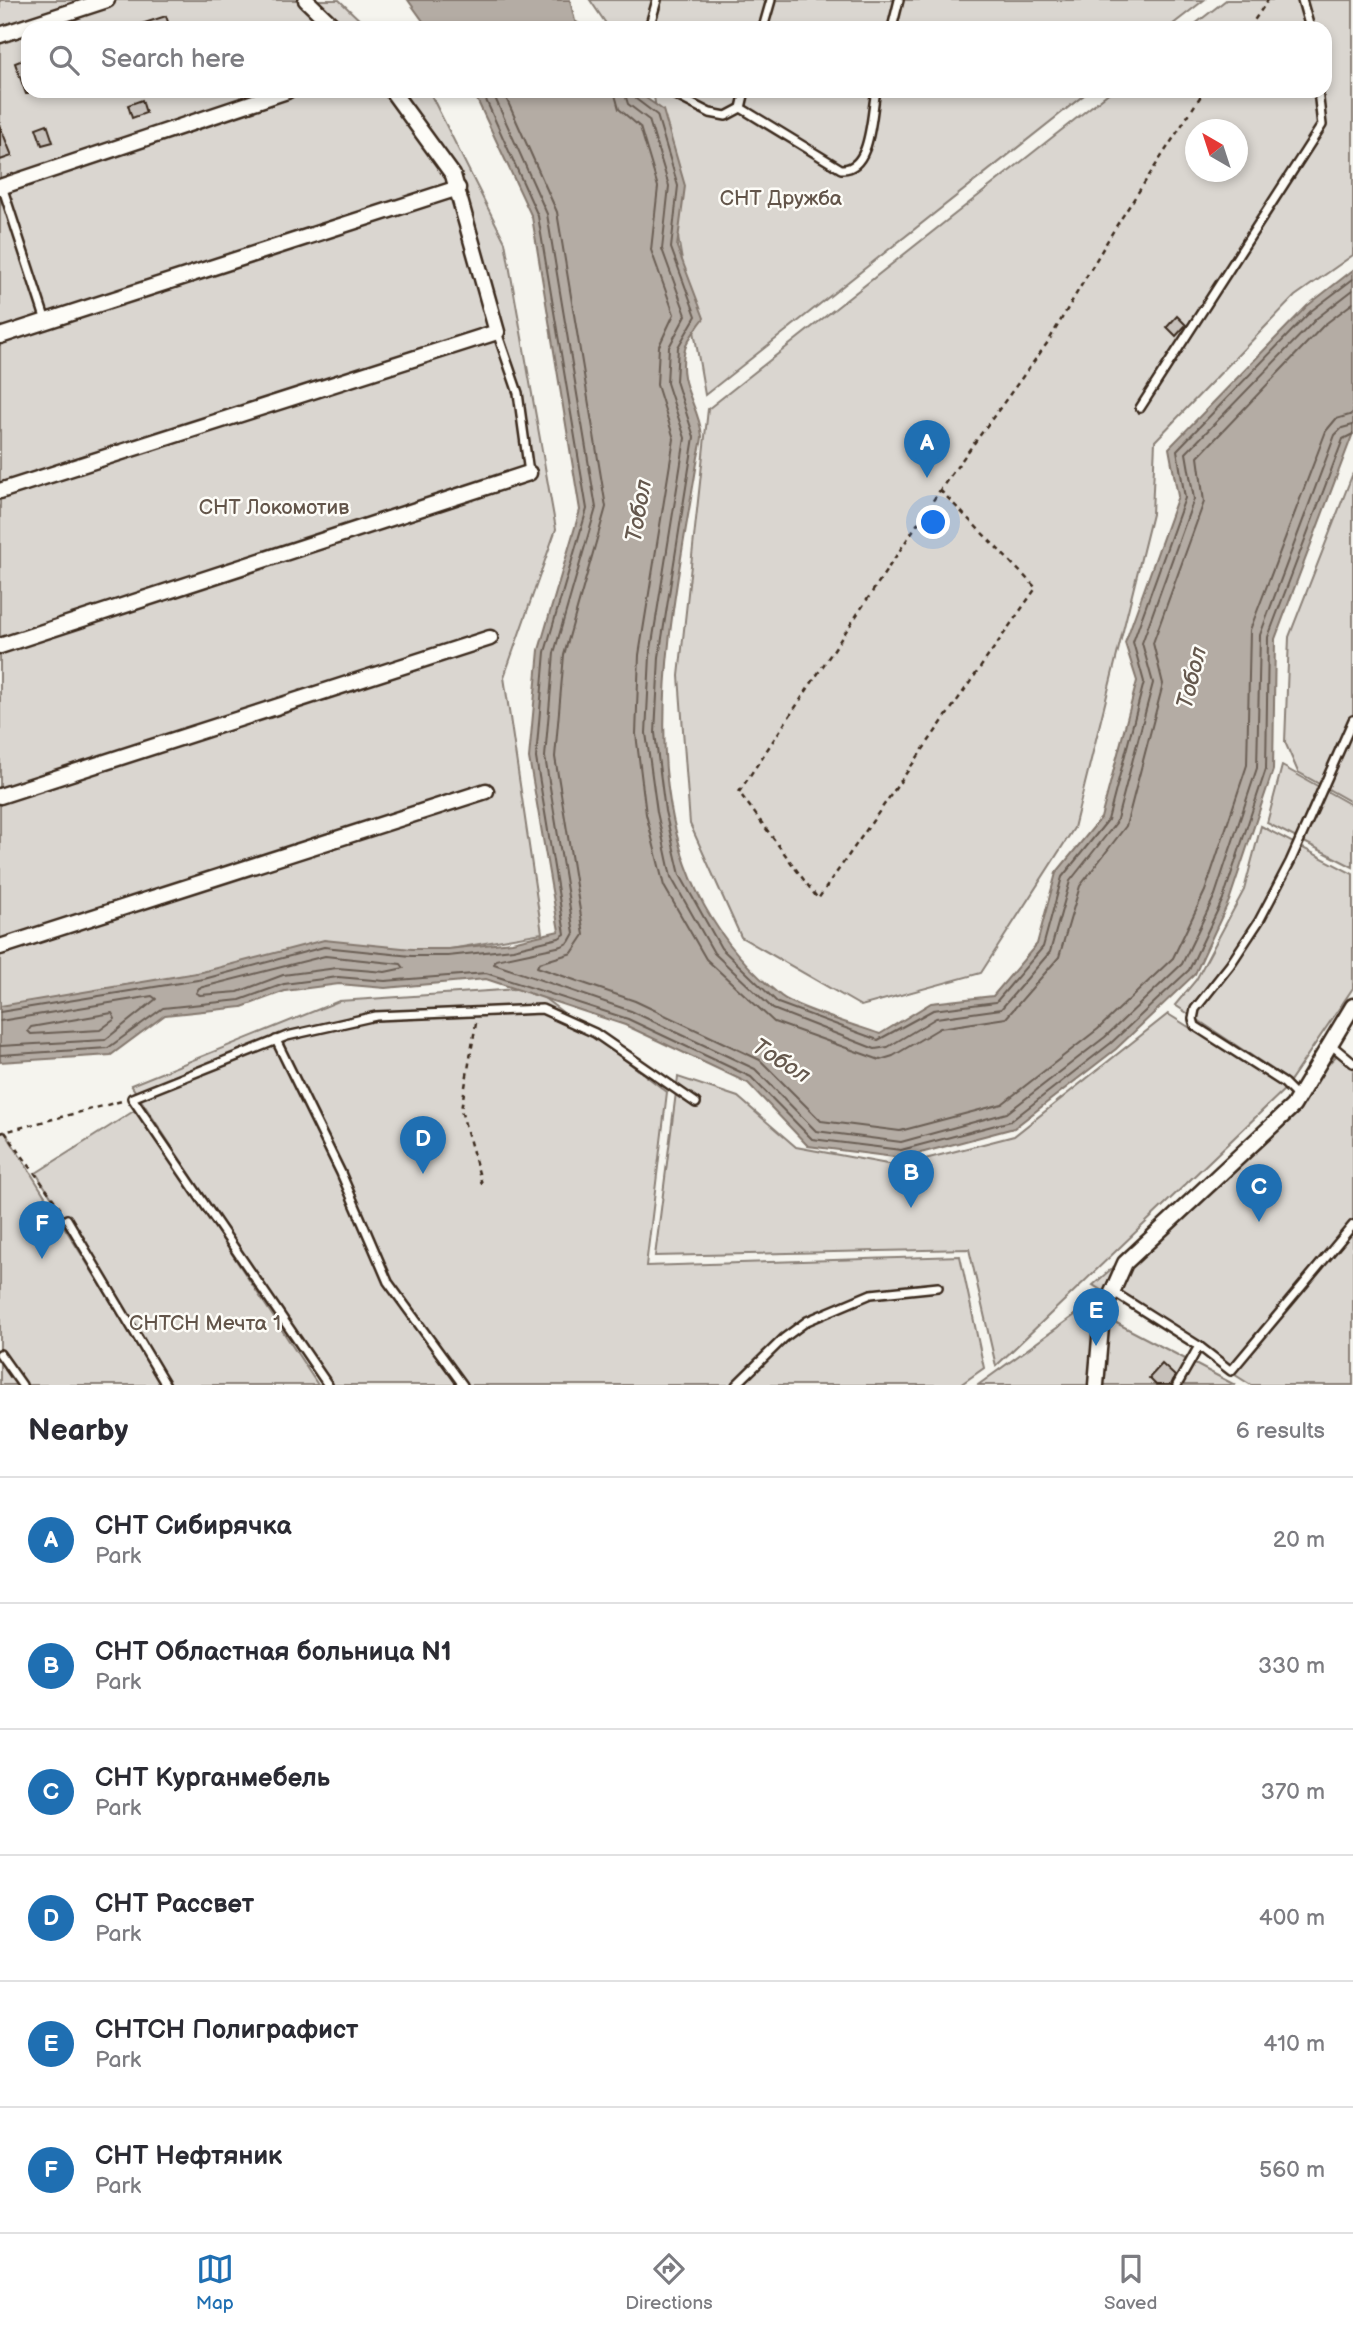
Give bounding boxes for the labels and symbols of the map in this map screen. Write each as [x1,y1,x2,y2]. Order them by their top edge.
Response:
north arrow [1185,119,1248,182]
park label: СНТ Дружба [720,186,843,211]
pin: A [904,420,950,478]
water label: Тобол [620,478,658,544]
park label: СНТ Локомотив [199,495,349,520]
your location [916,505,950,539]
water label: Тобол [1171,644,1213,712]
water label: Тобол [747,1032,815,1090]
pin: D [400,1116,446,1174]
pin: B [888,1150,934,1208]
pin: C [1236,1164,1282,1222]
pin: F [19,1201,65,1259]
pin: E [1073,1288,1119,1346]
park label: СНТСН Мечта 1 [129,1311,281,1336]

